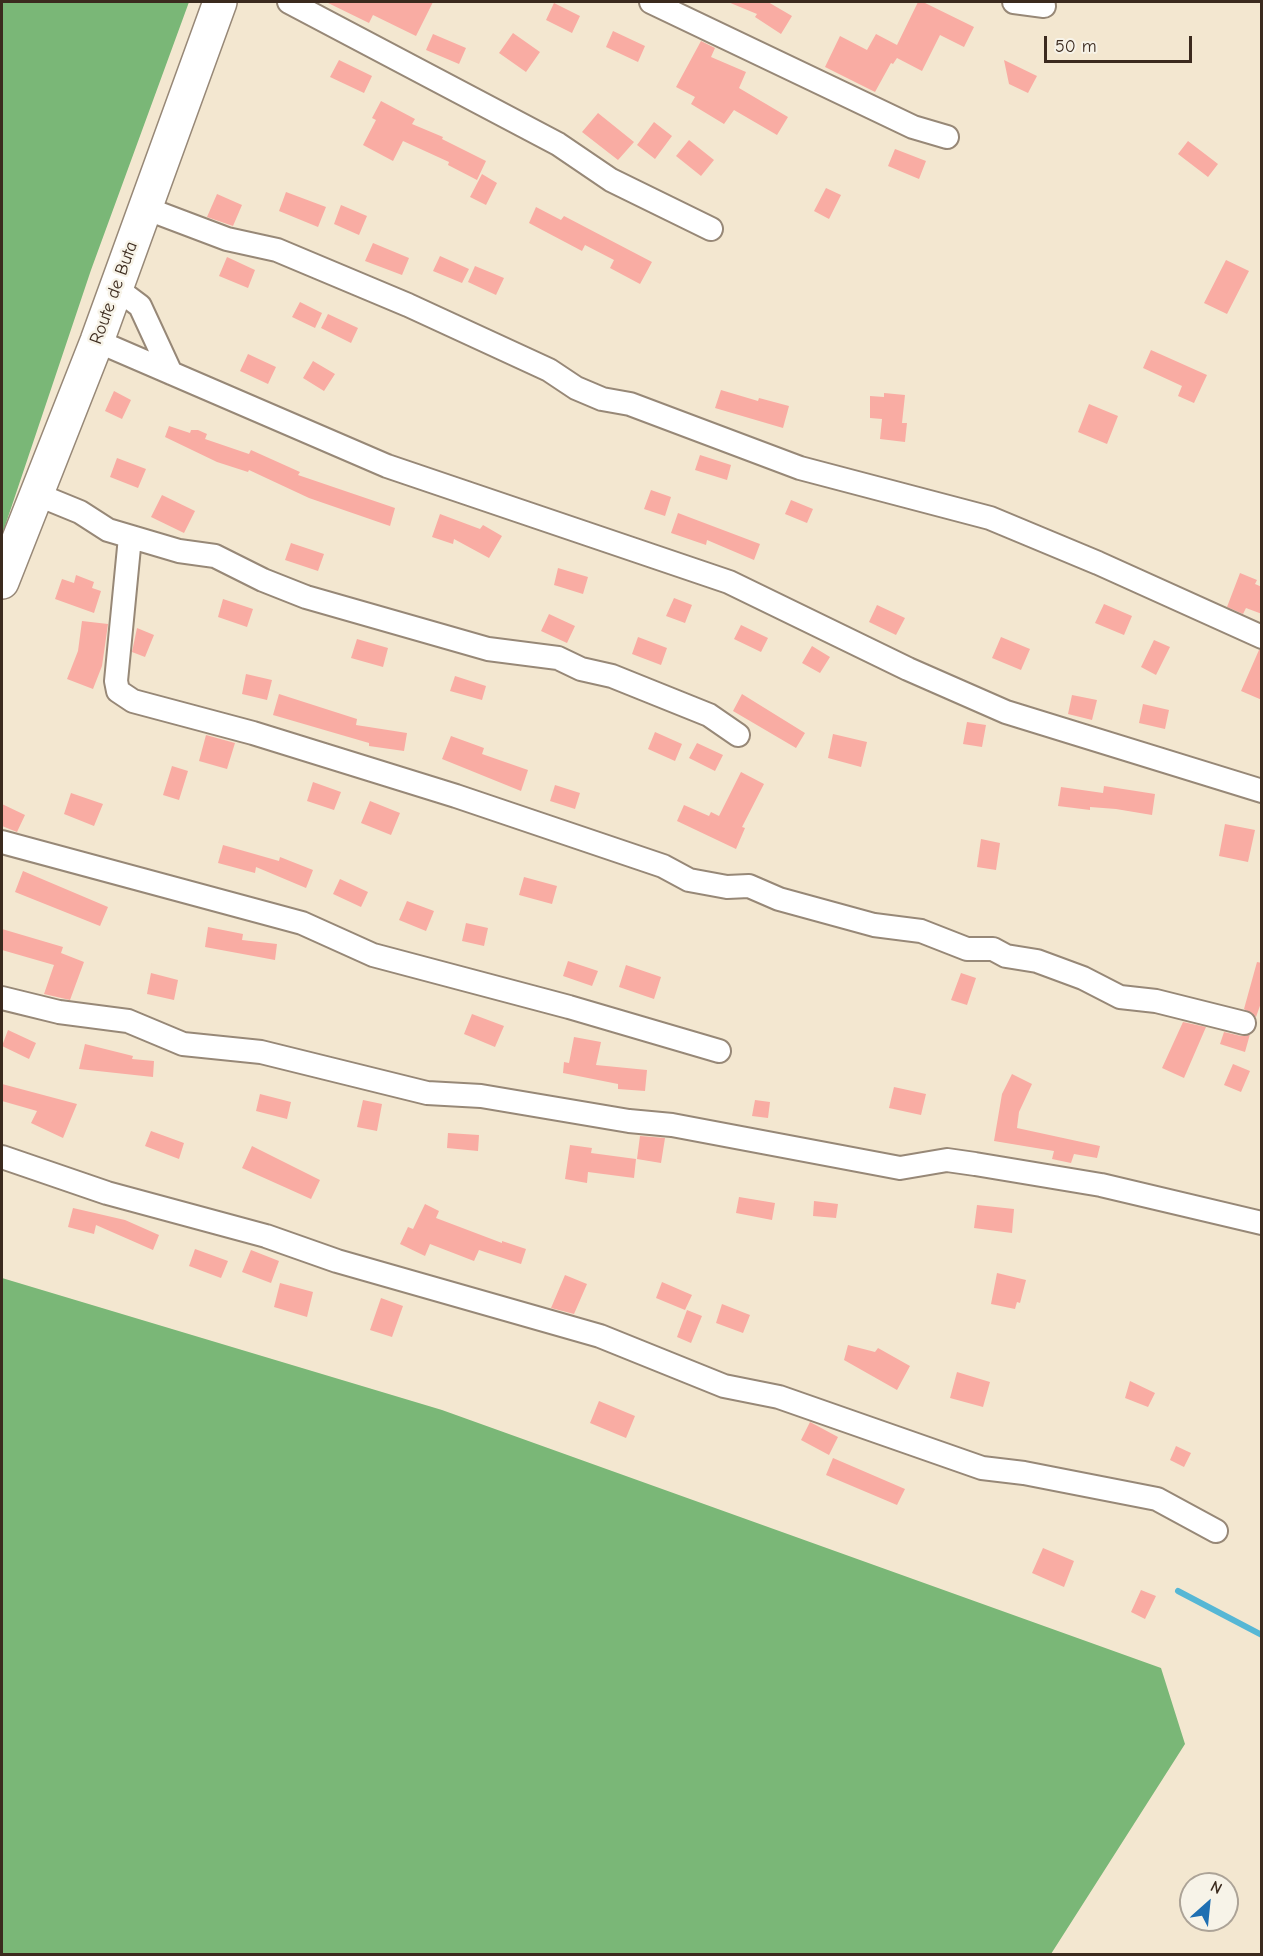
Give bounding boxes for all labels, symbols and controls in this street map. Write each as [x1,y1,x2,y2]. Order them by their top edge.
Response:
scale bar [1047,24,1196,62]
text: 50 m [1055,36,1097,57]
street label: Route de Buta [85,239,143,347]
north arrow [1179,1872,1239,1932]
text: N [1208,1877,1225,1898]

